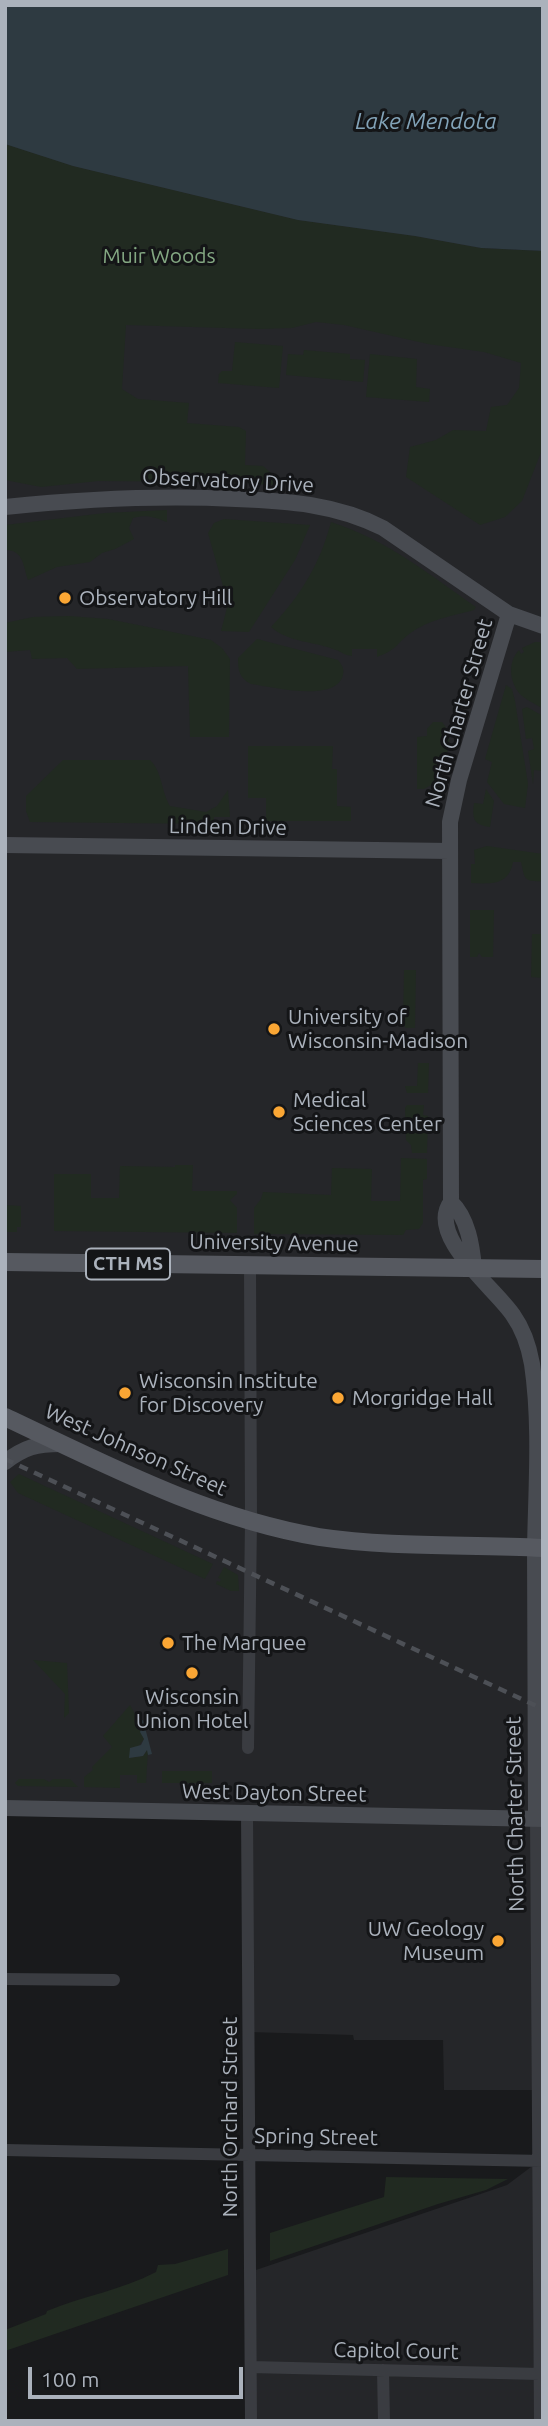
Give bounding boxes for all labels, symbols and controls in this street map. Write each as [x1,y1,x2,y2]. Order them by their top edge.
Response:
water label: Lake Mendota [355,107,497,135]
park label: Muir Woods [102,243,216,269]
street label: Observatory Drive [141,464,315,498]
place label: Observatory Hill [79,585,232,611]
marker: Observatory Hill [57,590,73,606]
street label: North Charter Street [420,616,498,810]
street label: Linden Drive [169,813,287,841]
place label: University of Wisconsin-Madison [288,1004,468,1054]
marker: University of Wisconsin-Madison [266,1021,282,1037]
place label: Medical Sciences Center [293,1087,442,1137]
marker: Medical Sciences Center [271,1104,287,1120]
street label: University Avenue [189,1229,359,1257]
road number: CTH MS [86,1248,170,1280]
place label: Wisconsin Institute for Discovery [139,1368,318,1418]
marker: Wisconsin Institute for Discovery [117,1385,133,1401]
place label: Morgridge Hall [352,1385,493,1411]
marker: Morgridge Hall [330,1390,346,1406]
street label: West Johnson Street [41,1399,231,1501]
place label: The Marquee [182,1630,307,1656]
marker: The Marquee [160,1635,176,1651]
marker: Wisconsin Union Hotel [184,1665,200,1681]
place label: Wisconsin Union Hotel [136,1684,248,1734]
street label: North Charter Street [501,1716,529,1912]
street label: West Dayton Street [182,1779,366,1807]
place label: UW Geology Museum [368,1916,484,1966]
marker: UW Geology Museum [490,1933,506,1949]
street label: North Orchard Street [217,2017,243,2217]
street label: Spring Street [254,2123,378,2151]
street label: Capitol Court [333,2337,459,2365]
scale bar [32,2352,247,2396]
text: 100 m [41,2367,99,2391]

